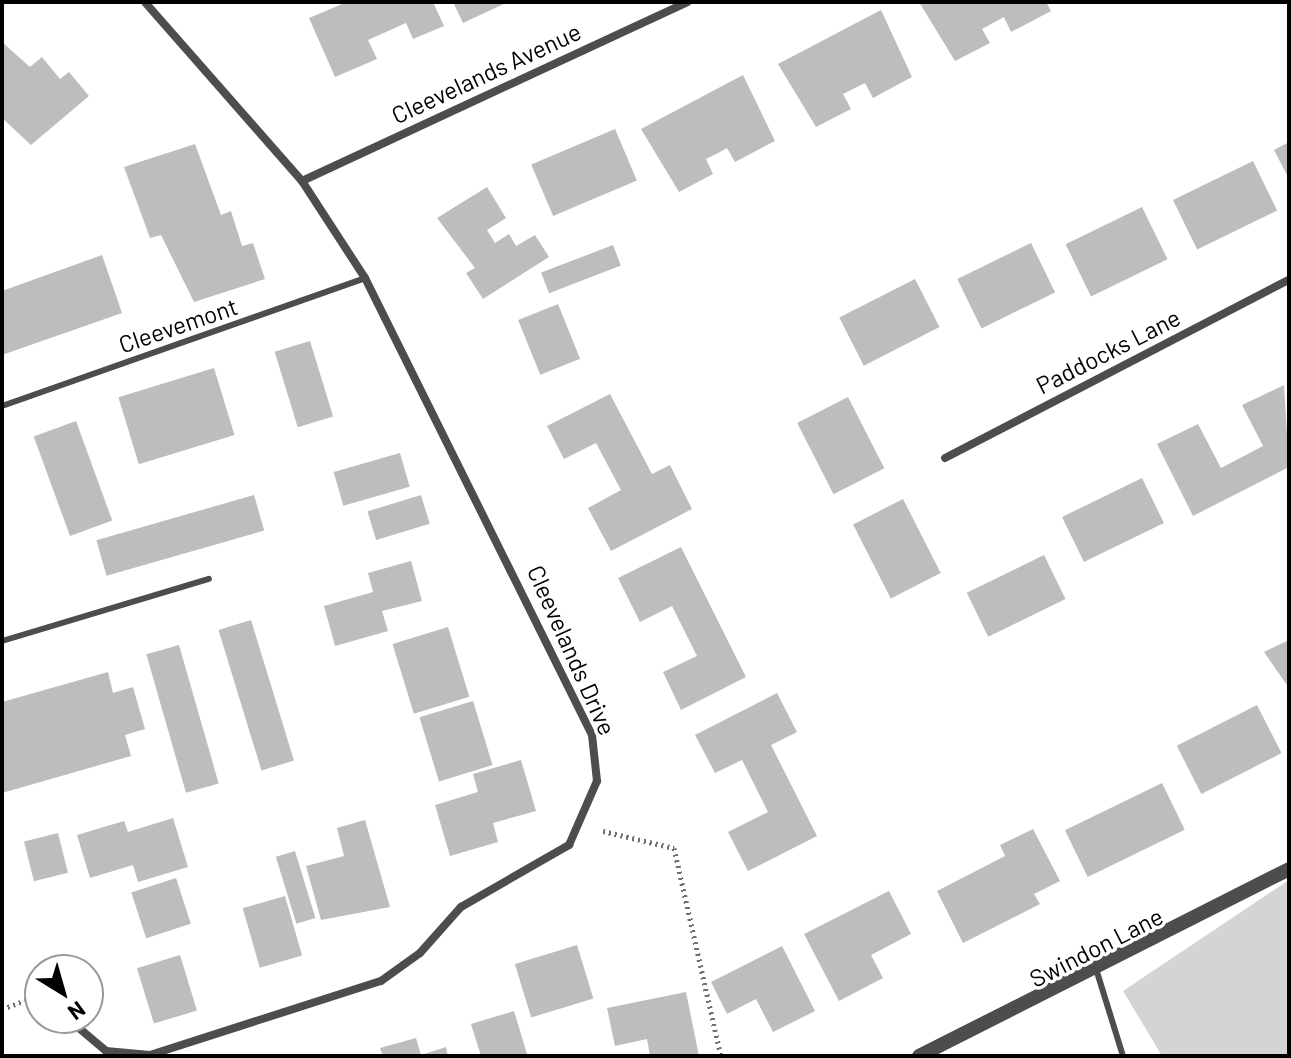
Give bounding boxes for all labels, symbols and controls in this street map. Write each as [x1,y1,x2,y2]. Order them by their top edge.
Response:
street label: Cleevelands Avenue [387,17,585,129]
street label: Cleevemont [115,291,241,359]
street label: Paddocks Lane [1031,302,1185,400]
street label: Cleevelands Drive [522,561,622,739]
street label: Swindon Lane [1025,901,1167,993]
north arrow [24,954,104,1034]
text: N [64,997,91,1026]

